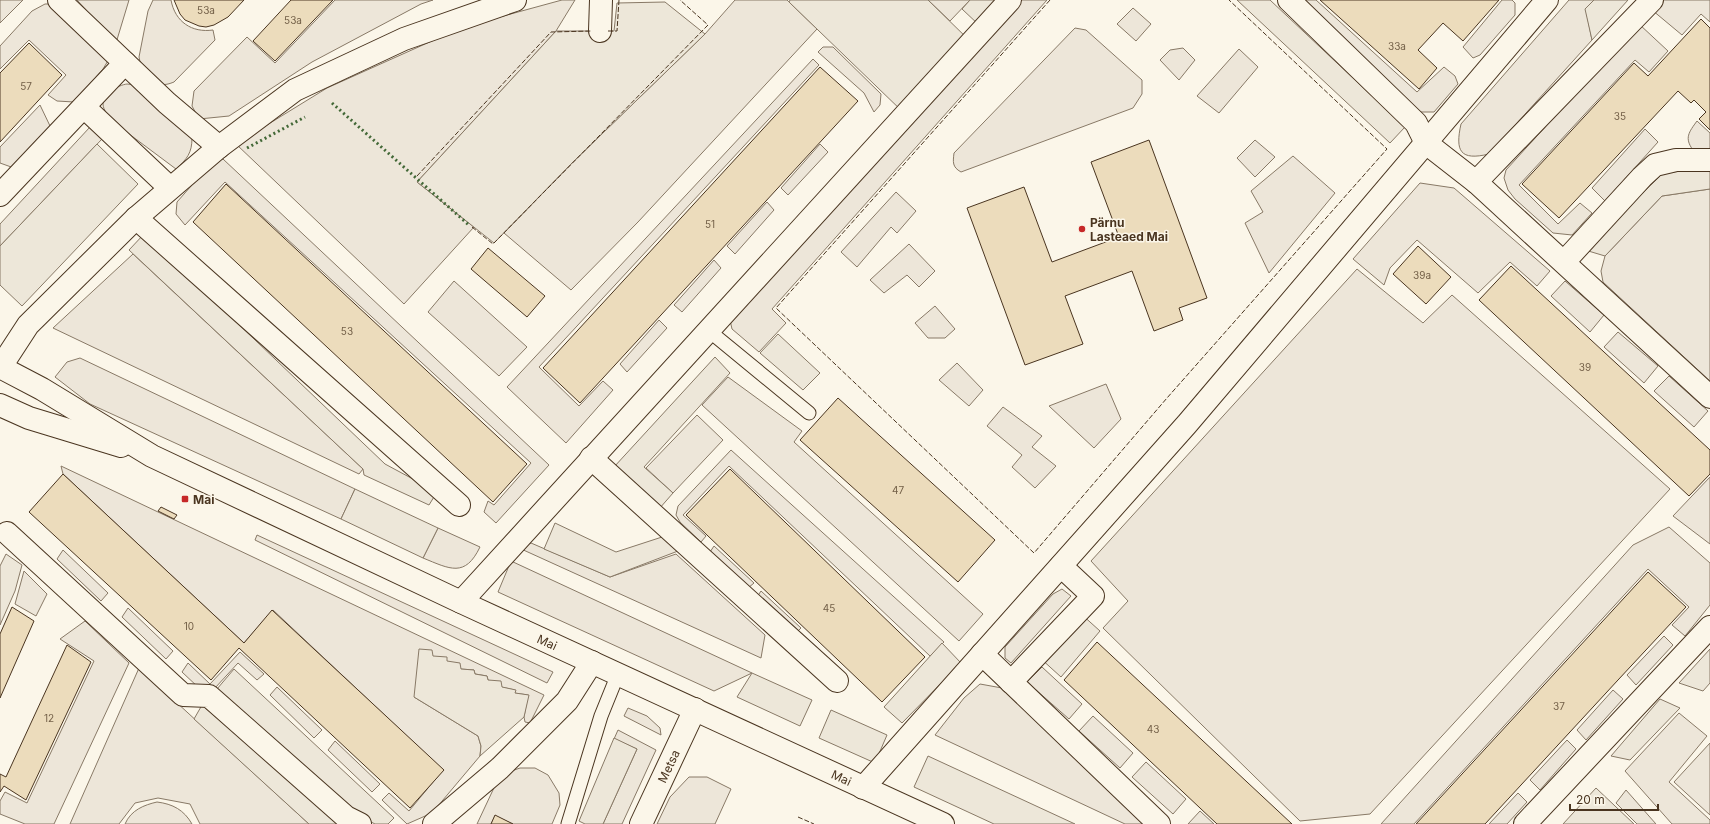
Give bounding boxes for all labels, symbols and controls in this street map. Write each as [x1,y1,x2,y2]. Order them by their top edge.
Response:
house number: 53a [197,4,215,16]
house number: 53a [284,14,302,26]
house number: 33a [1388,40,1406,52]
house number: 57 [20,80,32,92]
house number: 35 [1614,110,1626,122]
place label: Pärnu Lasteaed Mai [1090,215,1168,244]
house number: 51 [705,218,715,230]
marker: Pärnu Lasteaed Mai [1077,224,1087,234]
house number: 39a [1413,269,1431,281]
house number: 53 [341,325,353,337]
house number: 39 [1579,361,1591,373]
house number: 47 [892,484,904,496]
place label: Mai [193,492,214,507]
marker: Mai [180,494,190,504]
house number: 45 [823,602,835,614]
house number: 10 [184,620,194,632]
street label: Mai [535,631,560,653]
house number: 37 [1553,700,1565,712]
house number: 12 [44,712,54,724]
house number: 43 [1147,723,1159,735]
street label: Metsa [654,747,682,785]
street label: Mai [829,766,854,788]
scale bar [1570,786,1658,812]
text: 20 m [1576,792,1605,807]

